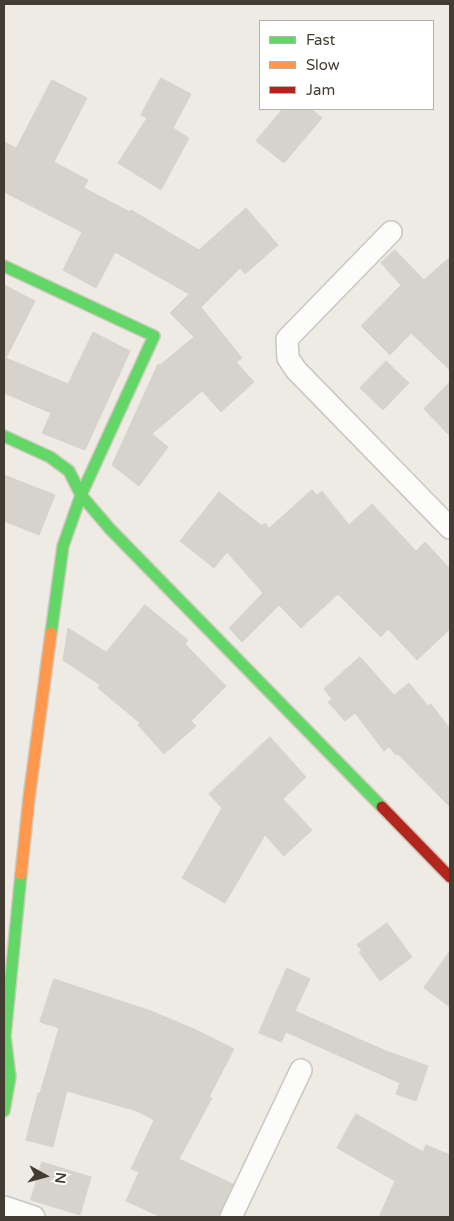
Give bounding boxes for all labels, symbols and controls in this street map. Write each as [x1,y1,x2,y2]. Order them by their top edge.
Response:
legend [259,20,434,110]
text: Fast [306,31,335,49]
text: Slow [306,56,340,74]
text: Jam [306,81,335,99]
north arrow [20,1151,70,1201]
text: N [51,1171,70,1185]

